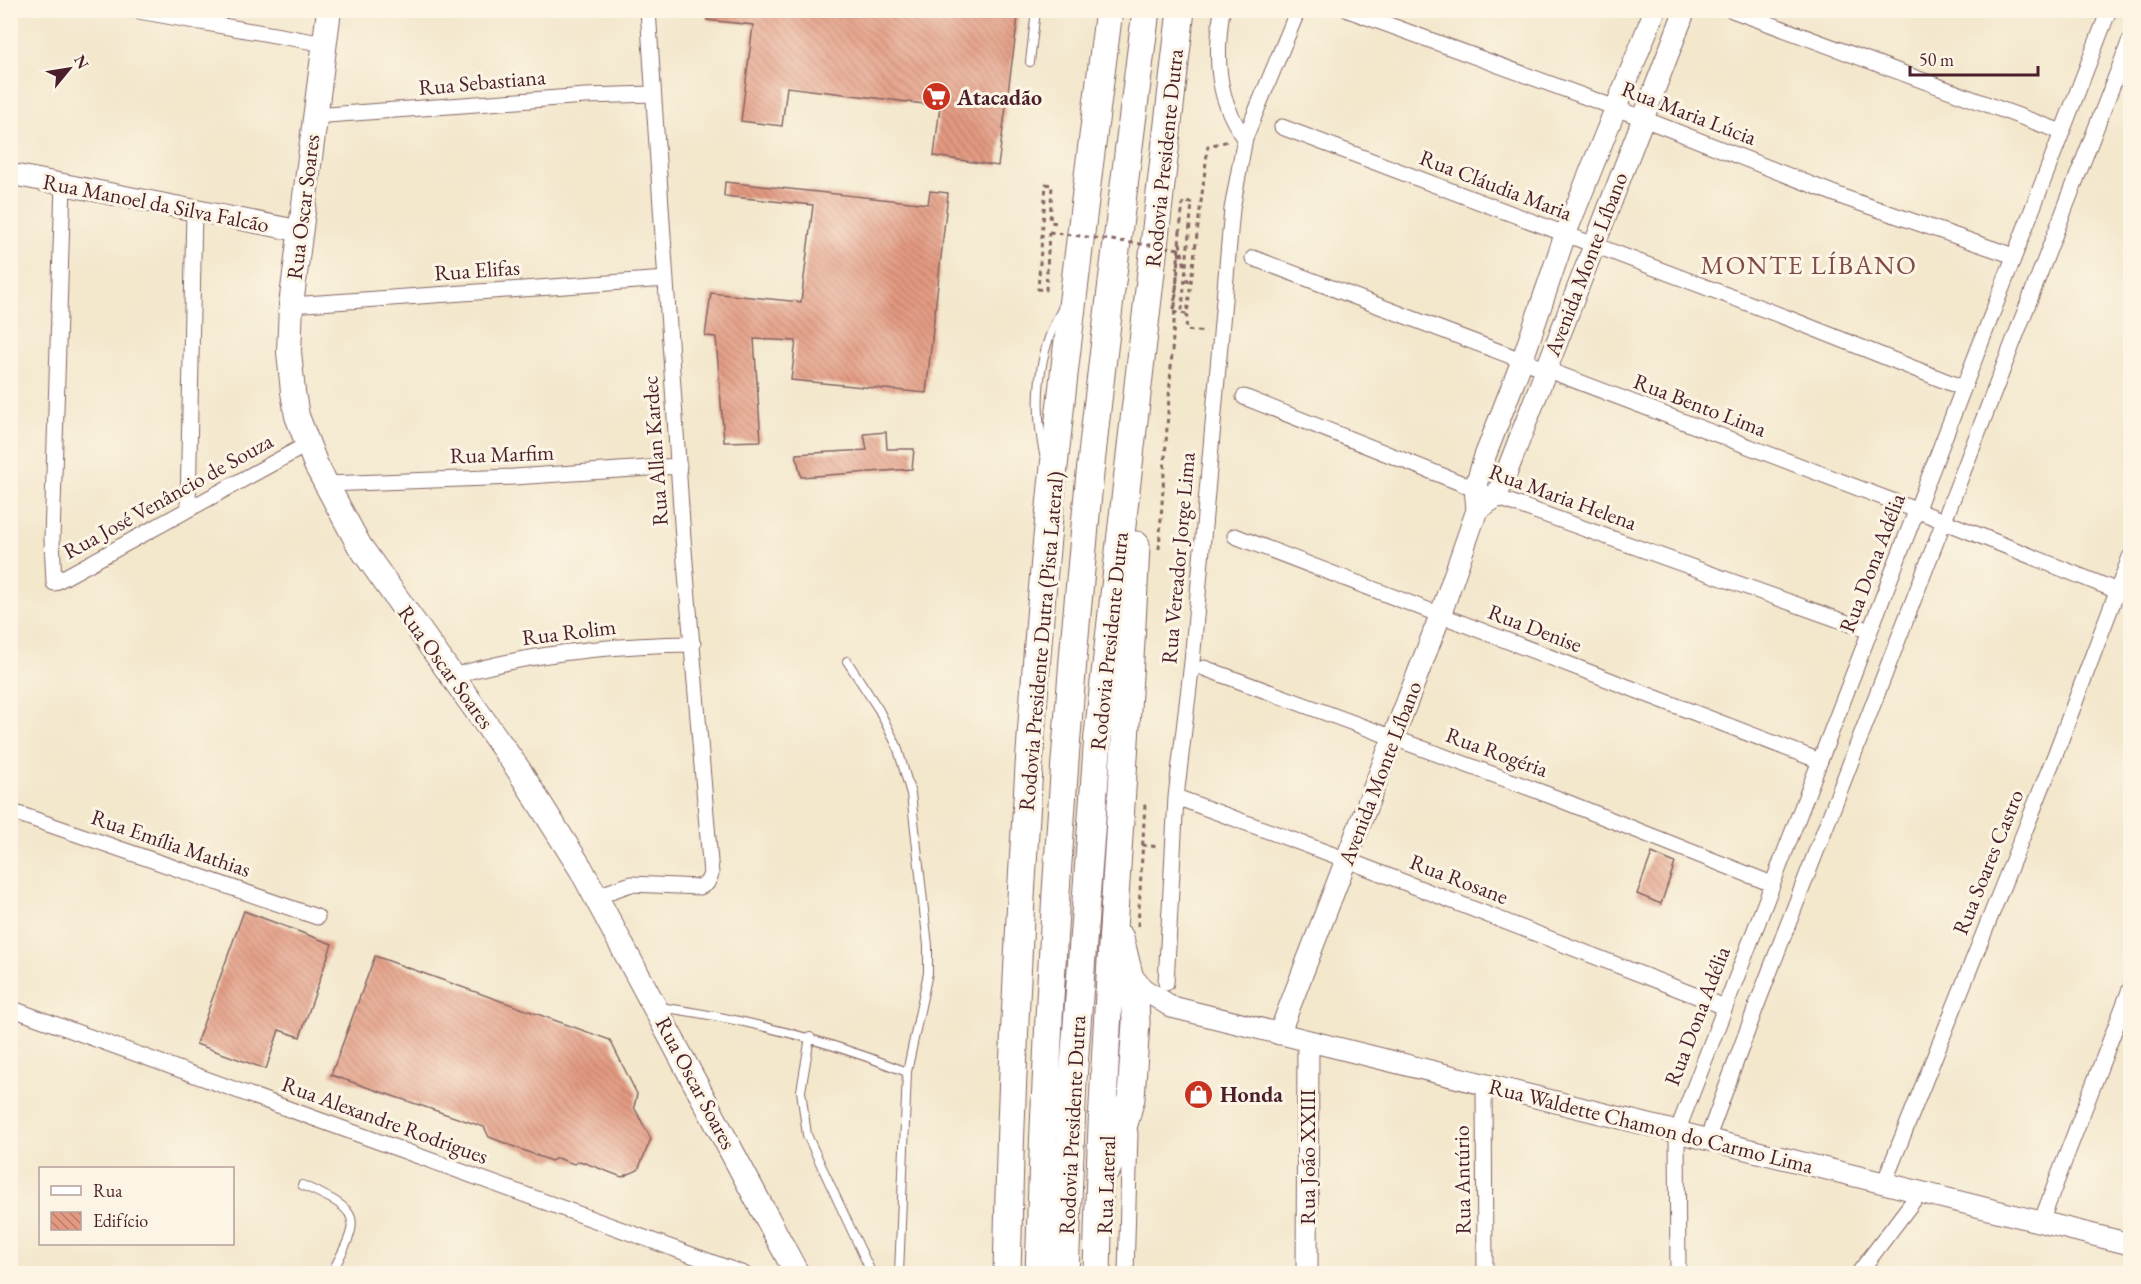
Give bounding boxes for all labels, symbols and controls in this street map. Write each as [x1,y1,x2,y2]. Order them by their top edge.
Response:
north arrow [39,39,99,99]
scale bar [1910,39,2038,77]
street label: Rodovia Presidente Dutra [1138,47,1190,269]
text: 50 m [1919,48,1954,71]
text: N [69,51,94,73]
street label: Rua Sebastiana [417,62,547,102]
street label: Rua Maria Lúcia [1617,74,1761,152]
supermarket icon: Atacadão [920,81,952,113]
place label: Atacadão [956,83,1042,112]
street label: Rua Oscar Soares [280,133,326,281]
street label: Rua Cláudia Maria [1416,143,1577,227]
street label: Rua Manoel da Silva Falcão [40,167,272,239]
street label: Avenida Monte Líbano [1537,168,1634,361]
district label: MONTE LÍBANO [1701,248,1917,282]
street label: Rua Elifas [433,253,521,287]
street label: Rua Bento Lima [1629,366,1771,444]
street label: Rua Allan Kardec [635,375,675,527]
street label: Rua José Venâncio de Souza [58,426,278,566]
street label: Rua Marfim [449,438,555,470]
street label: Rua Vereador Jorge Lima [1154,451,1202,665]
street label: Rua Maria Helena [1485,457,1641,537]
street label: Rodovia Presidente Dutra (Pista Lateral) [1012,470,1070,812]
street label: Rua Dona Adélia [1832,489,1912,637]
street label: Rodovia Presidente Dutra [1083,530,1135,752]
street label: Rua Denise [1484,597,1586,659]
street label: Rua Oscar Soares [391,599,501,735]
street label: Rua Rolim [520,612,618,652]
street label: Avenida Monte Líbano [1331,677,1428,870]
street label: Rua Rogéria [1442,720,1552,784]
street label: Rua Soares Castro [1946,785,2030,939]
street label: Rua Emília Mathias [87,802,255,884]
street label: Rua Rosane [1406,847,1513,911]
street label: Rua Dona Adélia [1657,942,1737,1090]
street label: Rua Oscar Soares [649,1012,743,1154]
street label: Rodovia Presidente Dutra [1052,1014,1092,1235]
street label: Rua Alexandre Rodrigues [278,1069,492,1171]
street label: Rua Waldette Chamon do Carmo Lima [1486,1072,1816,1180]
shop icon: Honda [1183,1078,1215,1110]
place label: Honda [1220,1080,1283,1109]
street label: Rua João XXIII [1293,1088,1322,1225]
street label: Rua Antúrio [1447,1125,1477,1235]
street label: Rua Lateral [1090,1135,1122,1235]
legend [39,1167,234,1245]
text: Rua [93,1179,123,1202]
text: Edifício [93,1209,148,1232]

